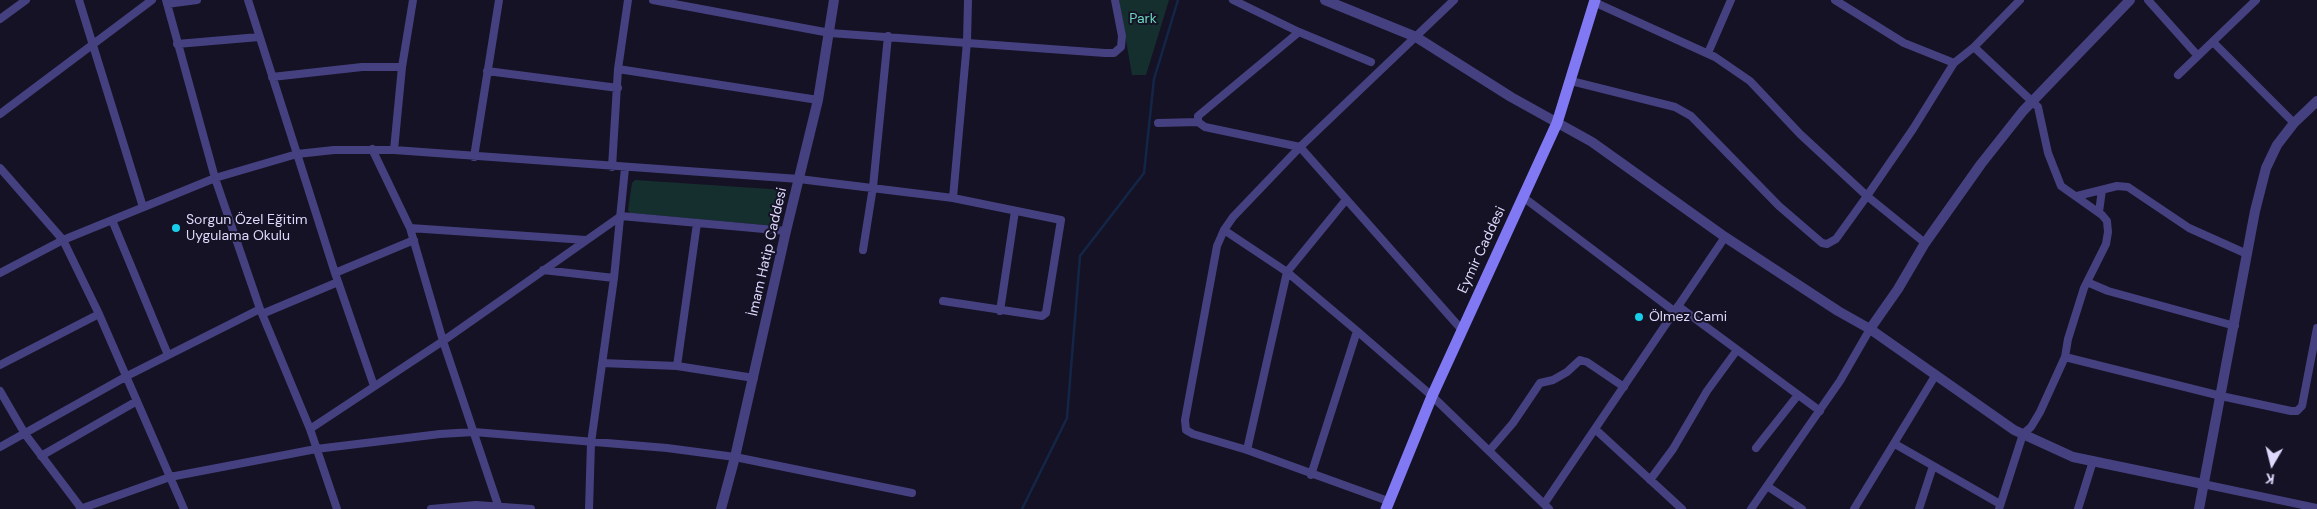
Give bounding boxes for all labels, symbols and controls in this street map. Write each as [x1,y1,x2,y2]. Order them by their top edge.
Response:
park label: Park [1129,11,1157,27]
street label: İmam Hatip Caddesi [745,186,791,318]
street label: Eymir Caddesi [1455,204,1509,296]
place label: Sorgun Özel Eğitim Uygulama Okulu [186,212,307,244]
marker: Sorgun Özel Eğitim Uygulama Okulu [170,222,182,234]
place label: Ölmez Cami [1649,309,1727,325]
marker: Ölmez Cami [1633,311,1645,323]
north arrow [2247,439,2297,489]
text: K [2264,469,2276,488]

